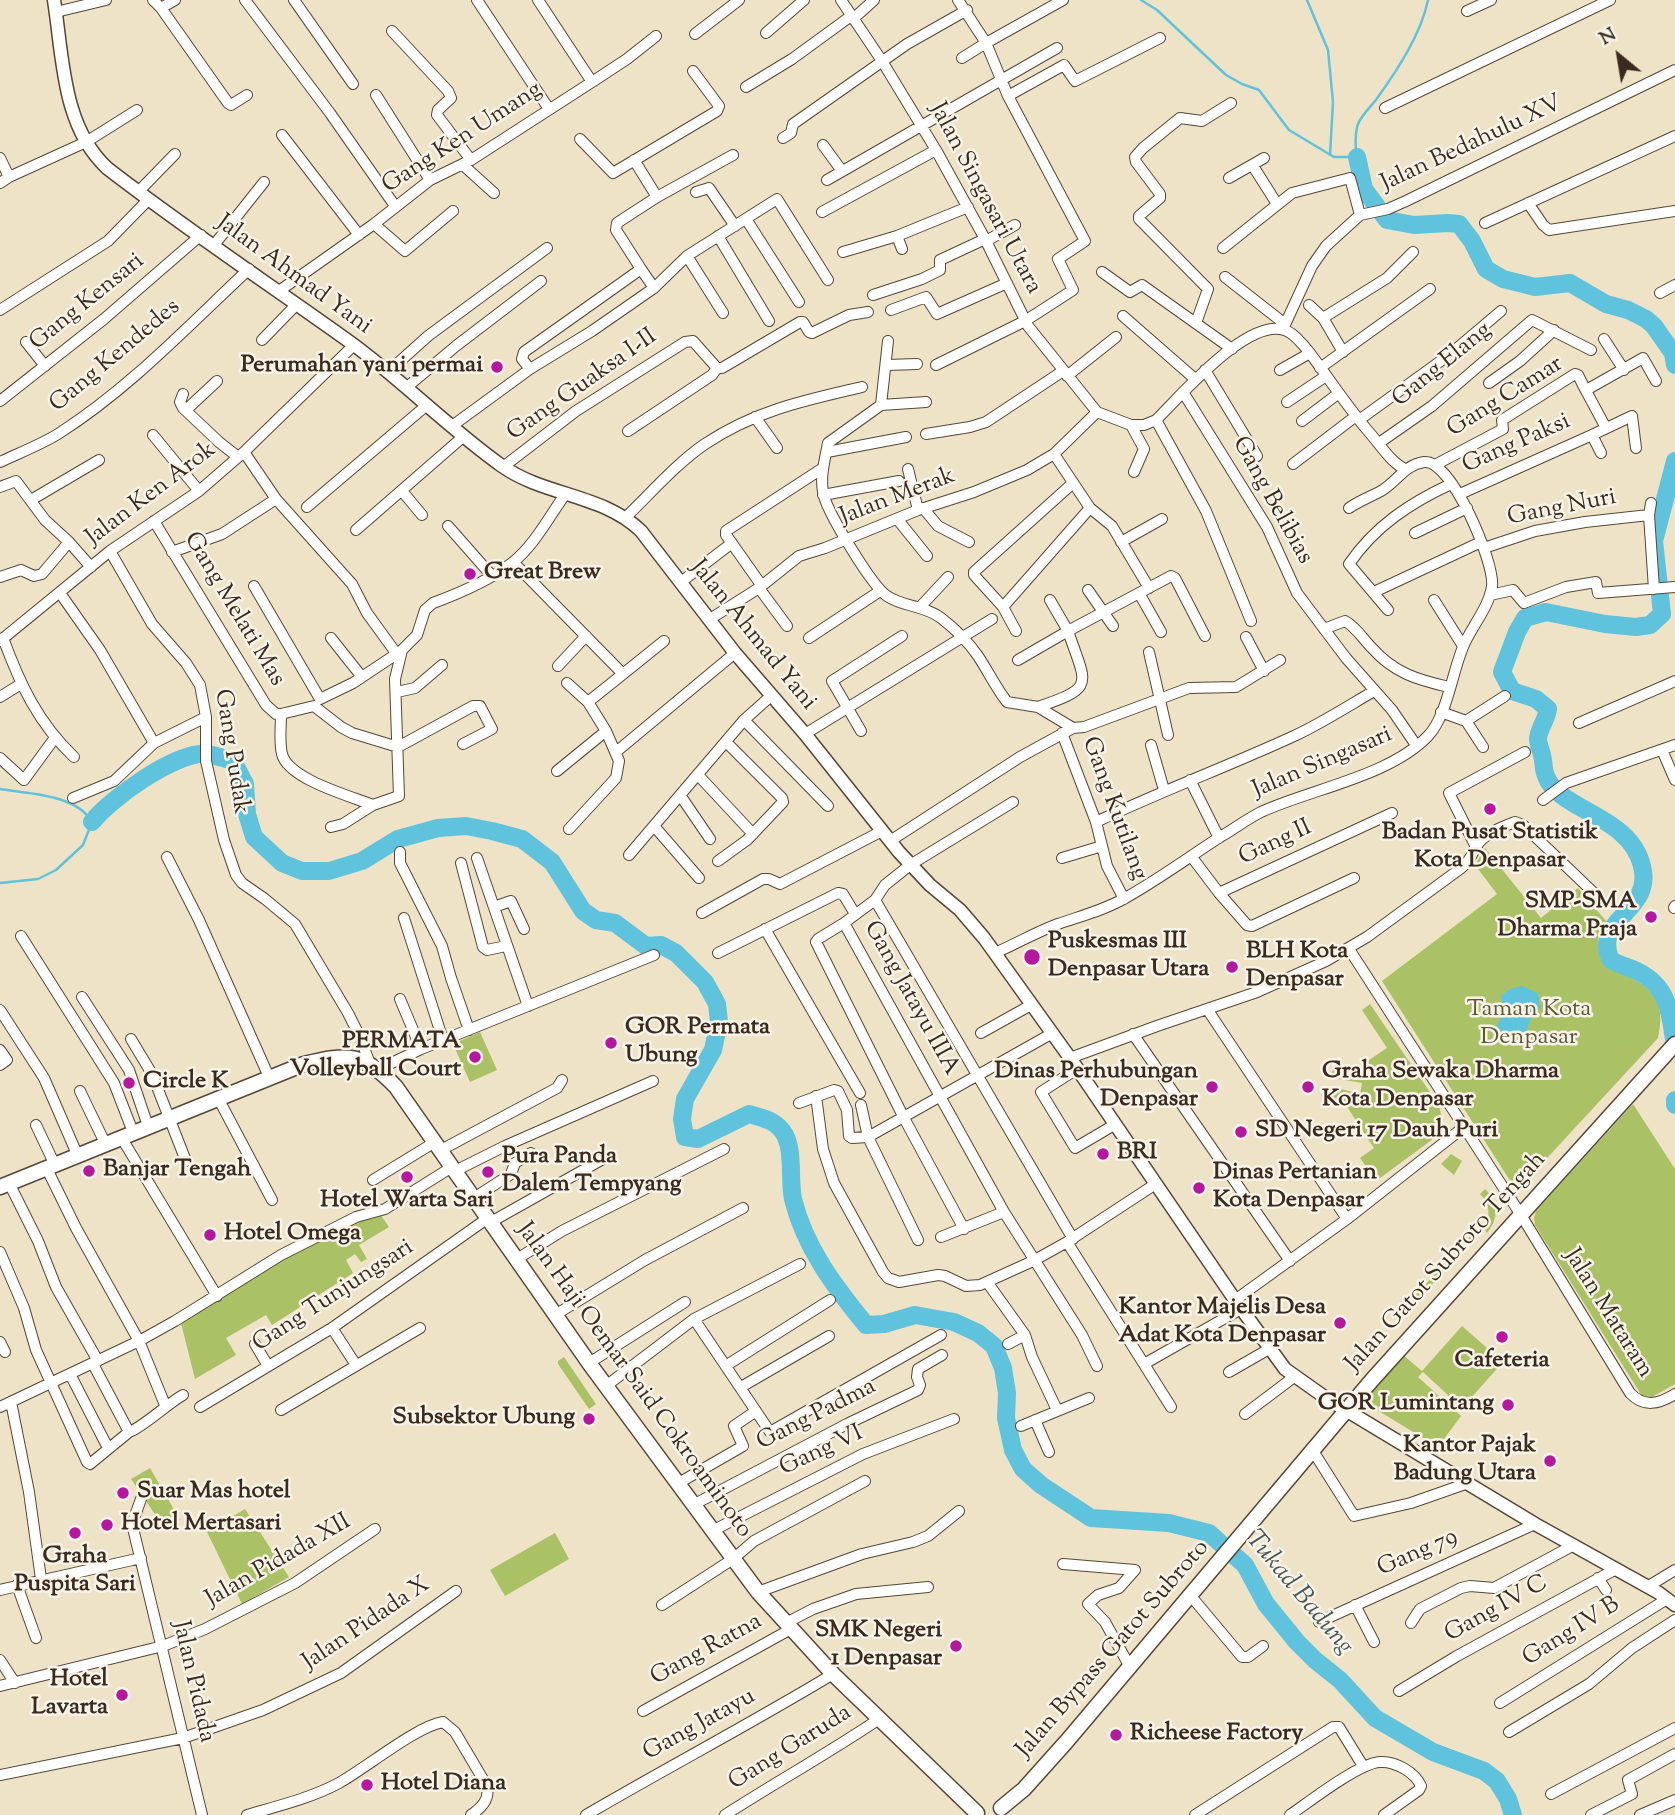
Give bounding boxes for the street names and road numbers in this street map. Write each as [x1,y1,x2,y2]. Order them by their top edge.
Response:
street label: Gang Ken Umang [378,77,548,201]
street label: Jalan Bedahulu XV [1377,90,1567,200]
street label: Jalan Singasari Utara [921,98,1047,300]
street label: Jalan Ahmad Yani [210,210,376,342]
street label: Gang Kensari [25,248,151,358]
street label: Gang Kendedes [45,294,187,420]
street label: Gang Elang [1388,317,1498,415]
street label: Gang Guaksa I-II [502,324,664,448]
street label: Gang Camar [1443,351,1569,445]
street label: Gang Paksi [1459,408,1575,482]
street label: Gang Belibias [1224,432,1318,570]
street label: Jalan Ken Arok [81,437,223,553]
street label: Jalan Merak [836,463,960,533]
street label: Gang Nuri [1505,484,1619,534]
street label: Gang Melati Mas [176,528,290,692]
street label: Jalan Ahmad Yani [682,555,822,717]
street label: Gang Pudak [206,687,254,817]
street label: Jalan Singasari [1249,722,1397,806]
street label: Gang Kutilang [1074,733,1152,885]
street label: Gang II [1235,815,1317,873]
street label: Gang Jatayu IIIA [856,917,964,1081]
street label: Jalan Gatot Subroto Tengah [1341,1147,1553,1379]
street label: Jalan Haji Oemar Said Cokroaminoto [509,1218,757,1544]
street label: Gang Tunjungsari [248,1234,420,1360]
street label: Jalan Mataram [1556,1244,1658,1384]
street label: Gang Padma [753,1374,881,1458]
street label: Gang VI [776,1420,868,1484]
street label: Jalan Pidada XII [201,1509,357,1615]
street label: Gang 79 [1373,1524,1463,1584]
street label: Jalan Bypass Gatot Subroto [1011,1535,1217,1765]
street label: Gang IV C [1441,1570,1553,1650]
street label: Jalan Pidada X [298,1572,436,1678]
street label: Gang IV B [1518,1592,1626,1674]
street label: Gang Ratna [646,1609,768,1693]
street label: Jalan Pidada [164,1618,220,1746]
street label: Gang Jatayu [639,1683,761,1769]
street label: Gang Garuda [724,1700,858,1798]

